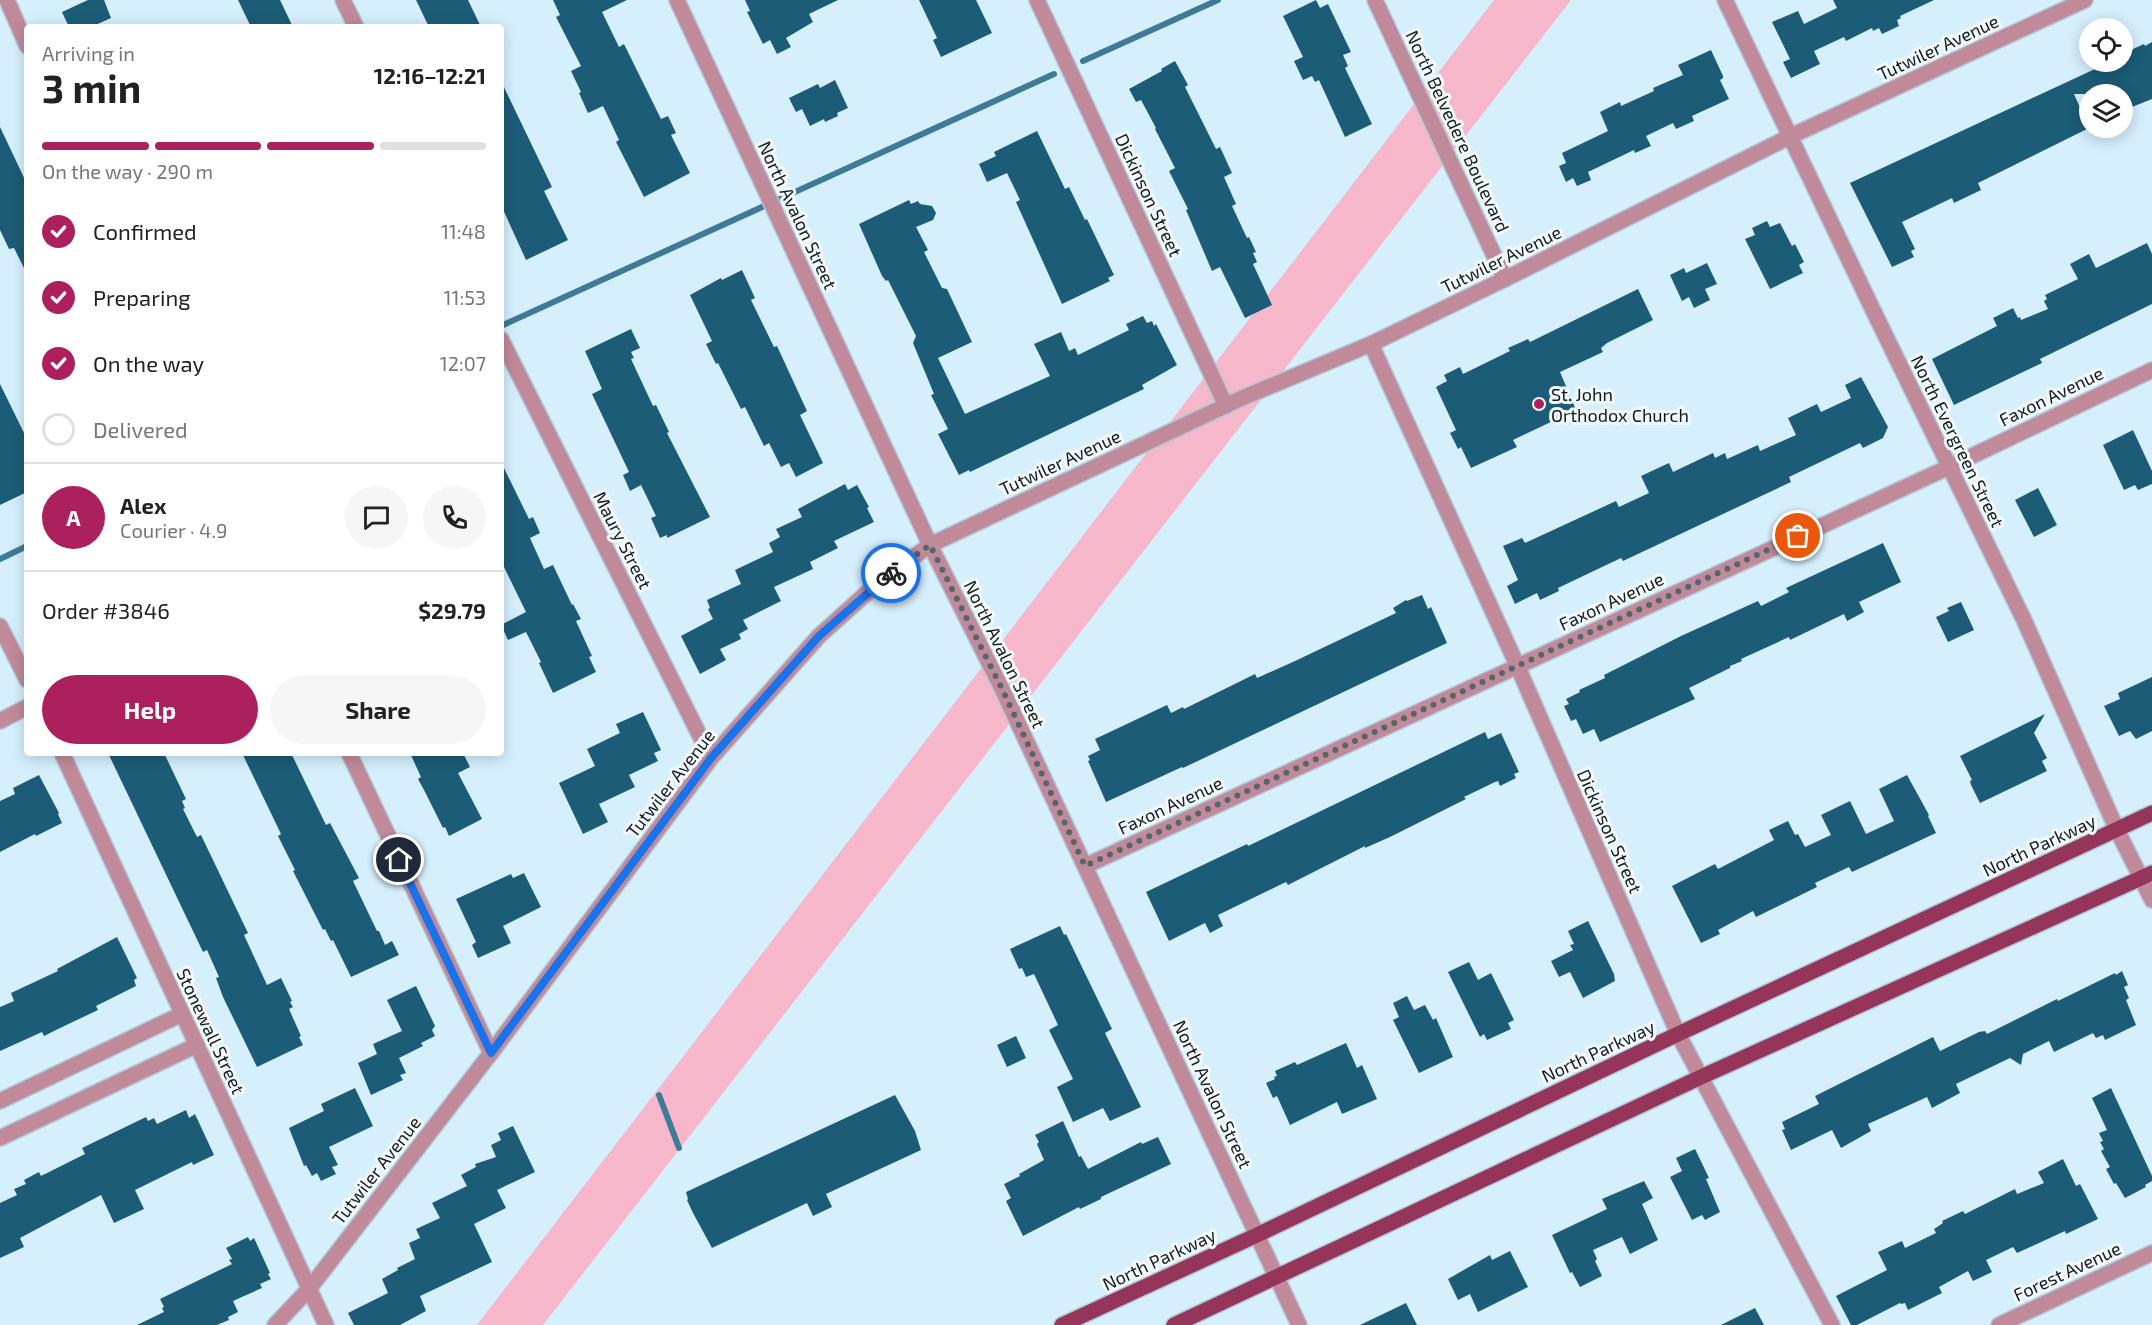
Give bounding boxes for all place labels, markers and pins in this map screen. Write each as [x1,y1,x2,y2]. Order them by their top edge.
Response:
place label: St. John Orthodox Church [1551,383,1689,426]
marker: St. John Orthodox Church [1532,397,1546,411]
pin [1772,510,1823,561]
pin [373,834,424,885]

